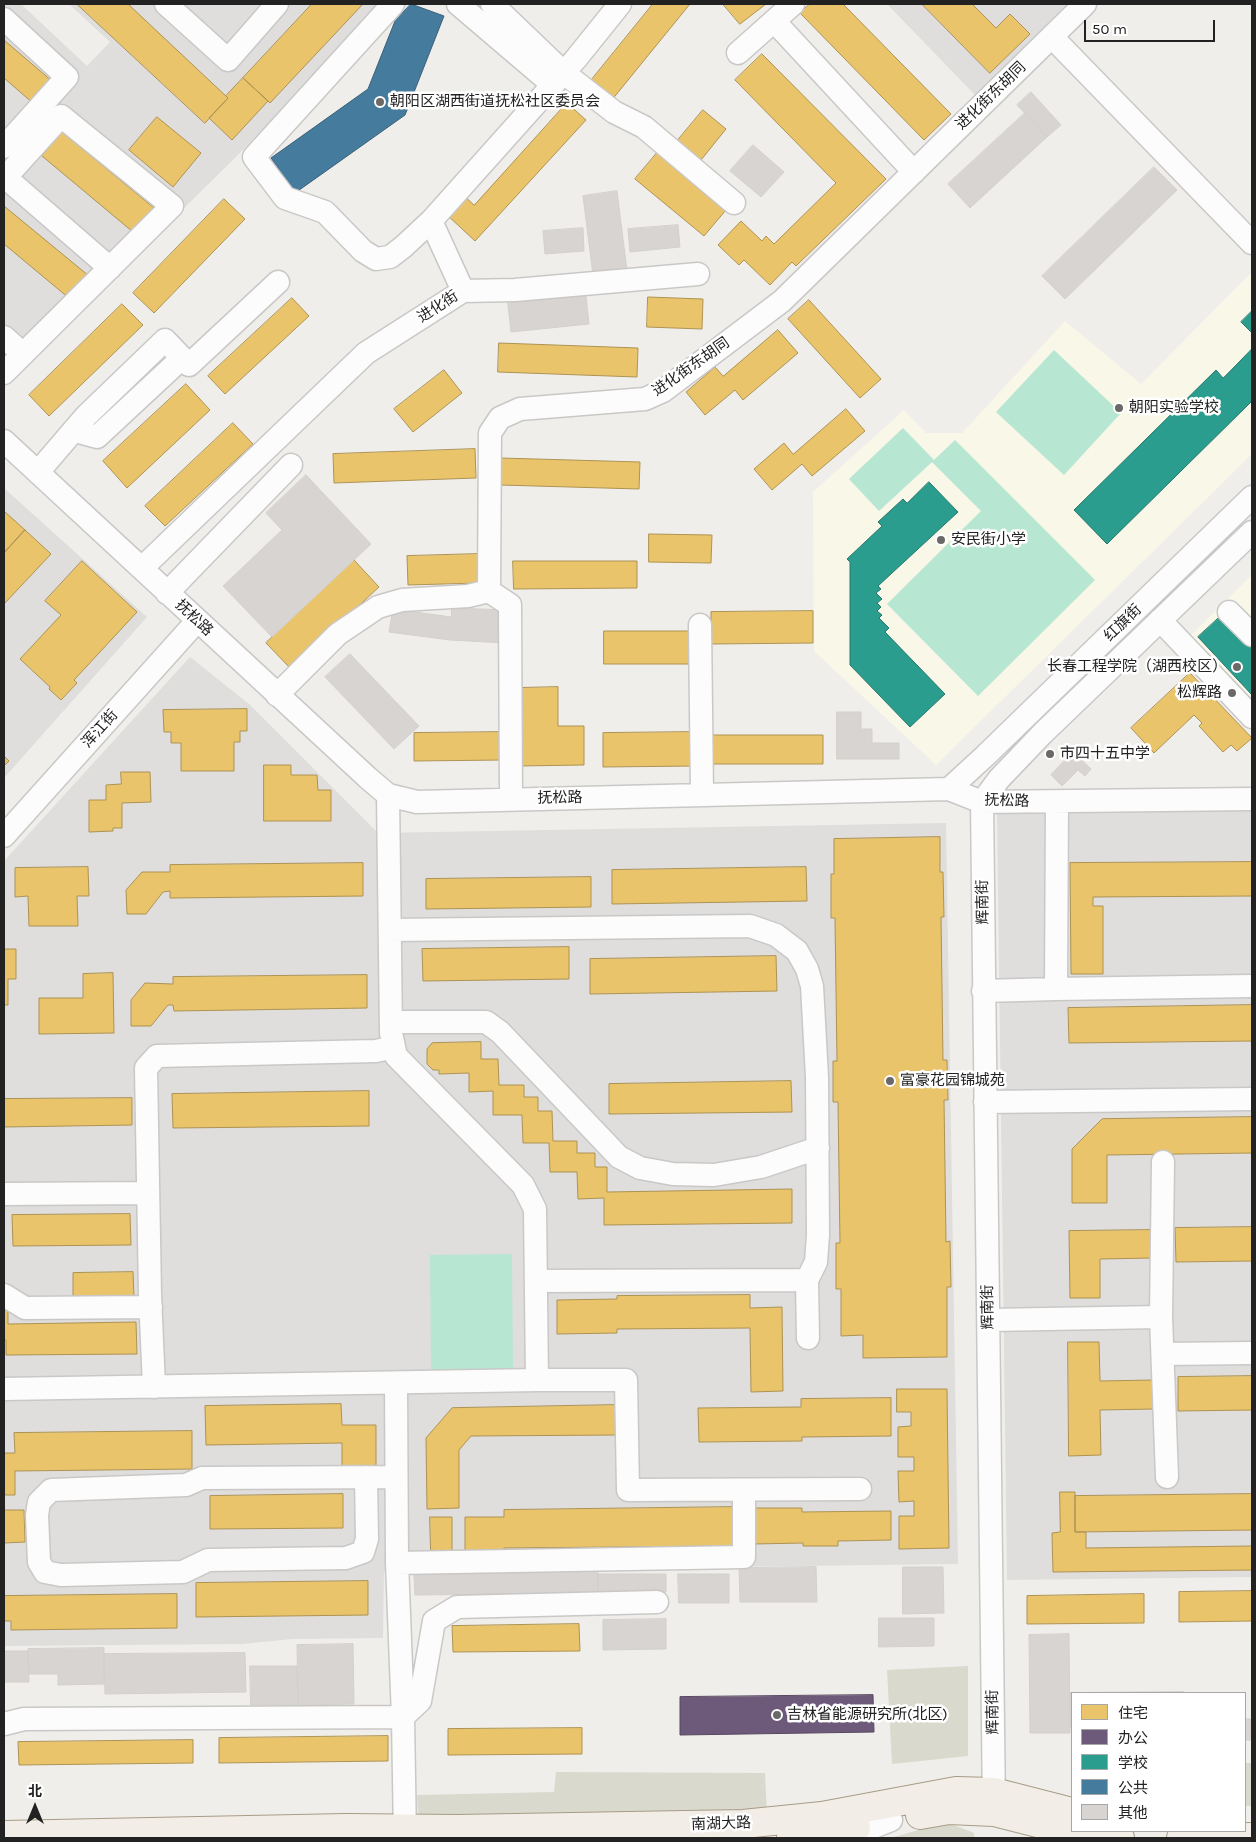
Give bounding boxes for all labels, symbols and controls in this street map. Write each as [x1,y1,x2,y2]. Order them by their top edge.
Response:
scale bar [1086,10,1217,42]
text: 50 m [1092,20,1127,38]
street label: 进化街东胡同 [952,58,1030,134]
place label: 朝阳区湖西街道抚松社区委员会 [390,93,600,111]
marker: 朝阳区湖西街道抚松社区委员会 [374,96,386,108]
street label: 进化街 [414,287,462,327]
street label: 进化街东胡同 [649,334,733,400]
place label: 朝阳实验学校 [1129,399,1219,417]
marker: 朝阳实验学校 [1113,402,1125,414]
place label: 安民街小学 [951,531,1026,549]
marker: 安民街小学 [935,534,947,546]
street label: 抚松路 [171,596,217,640]
street label: 红旗街 [1101,601,1145,645]
place label: 长春工程学院（湖西校区） [1047,658,1227,676]
marker: 长春工程学院（湖西校区） [1231,661,1243,673]
place label: 松辉路 [1177,684,1222,702]
marker: 松辉路 [1226,687,1238,699]
street label: 浑江街 [78,706,122,752]
place label: 市四十五中学 [1060,745,1150,763]
marker: 市四十五中学 [1044,748,1056,760]
street label: 抚松路 [537,789,583,807]
street label: 抚松路 [984,791,1030,811]
street label: 辉南街 [974,879,992,925]
place label: 富豪花园锦城苑 [900,1072,1005,1090]
marker: 富豪花园锦城苑 [884,1075,896,1087]
street label: 辉南街 [979,1284,997,1330]
street label: 辉南街 [984,1689,1002,1735]
legend [1071,1692,1246,1832]
text: 住宅 [1118,1704,1148,1722]
place label: 吉林省能源研究所(北区) [787,1706,948,1724]
marker: 吉林省能源研究所(北区) [771,1709,783,1721]
text: 办公 [1118,1729,1148,1747]
text: 学校 [1118,1754,1148,1772]
text: 公共 [1118,1779,1148,1797]
north arrow [10,1782,60,1832]
text: 北 [28,1783,42,1800]
text: 其他 [1118,1804,1148,1822]
street label: 南湖大路 [691,1814,751,1834]

